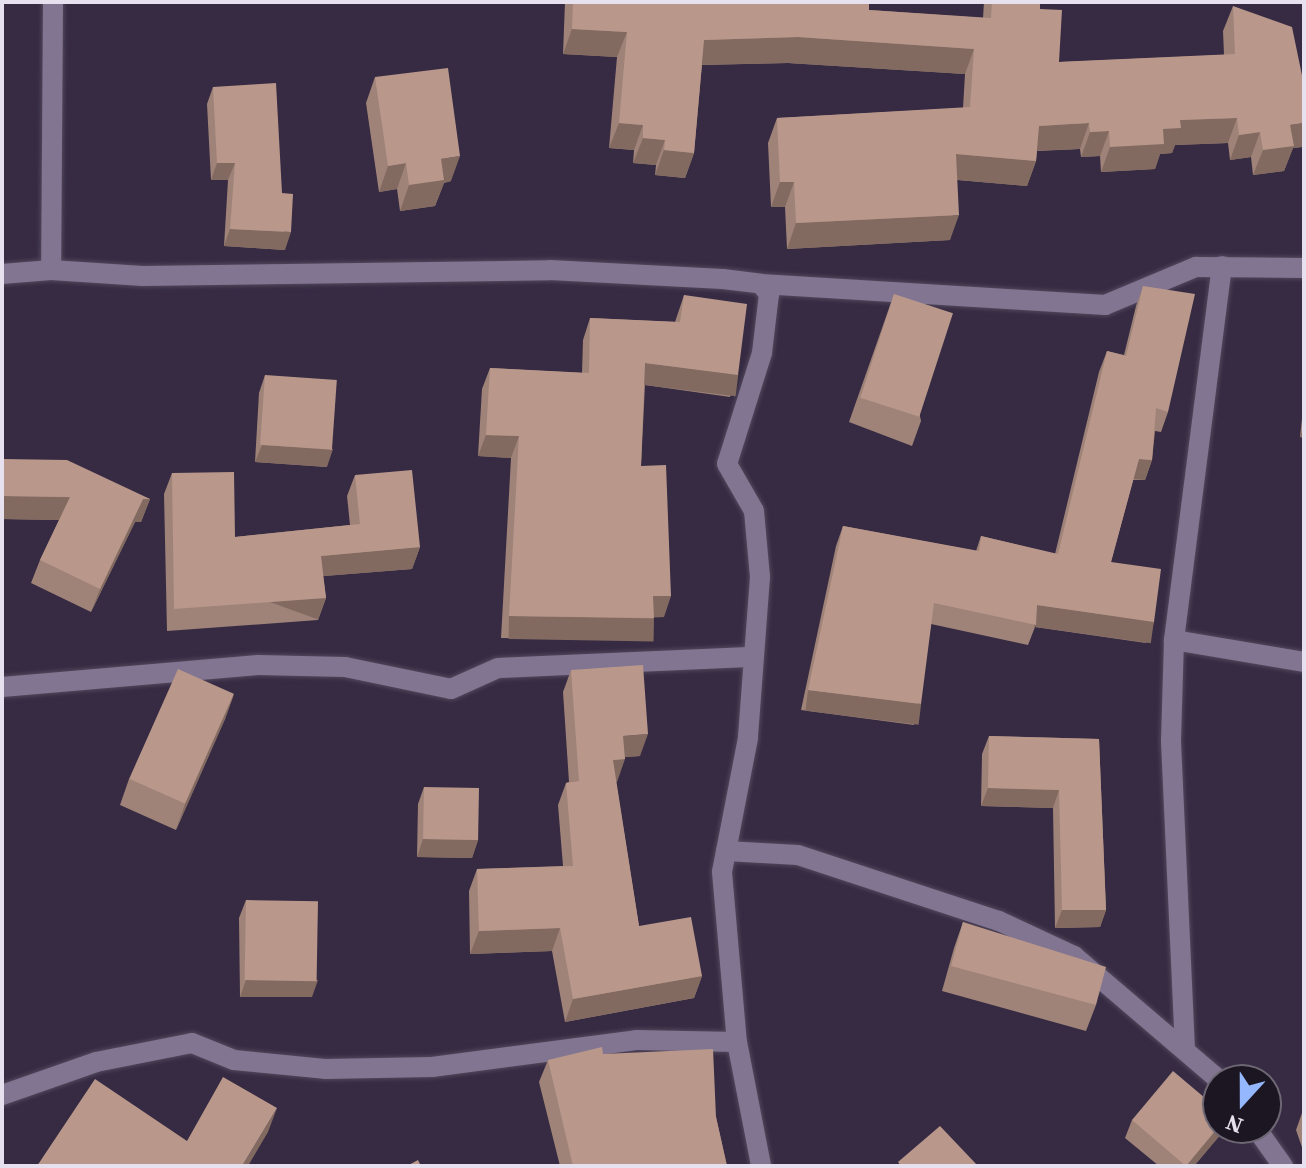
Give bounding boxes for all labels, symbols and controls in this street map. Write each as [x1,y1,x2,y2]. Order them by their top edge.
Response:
north arrow [1202,1064,1282,1144]
text: N [1221,1108,1247,1141]

